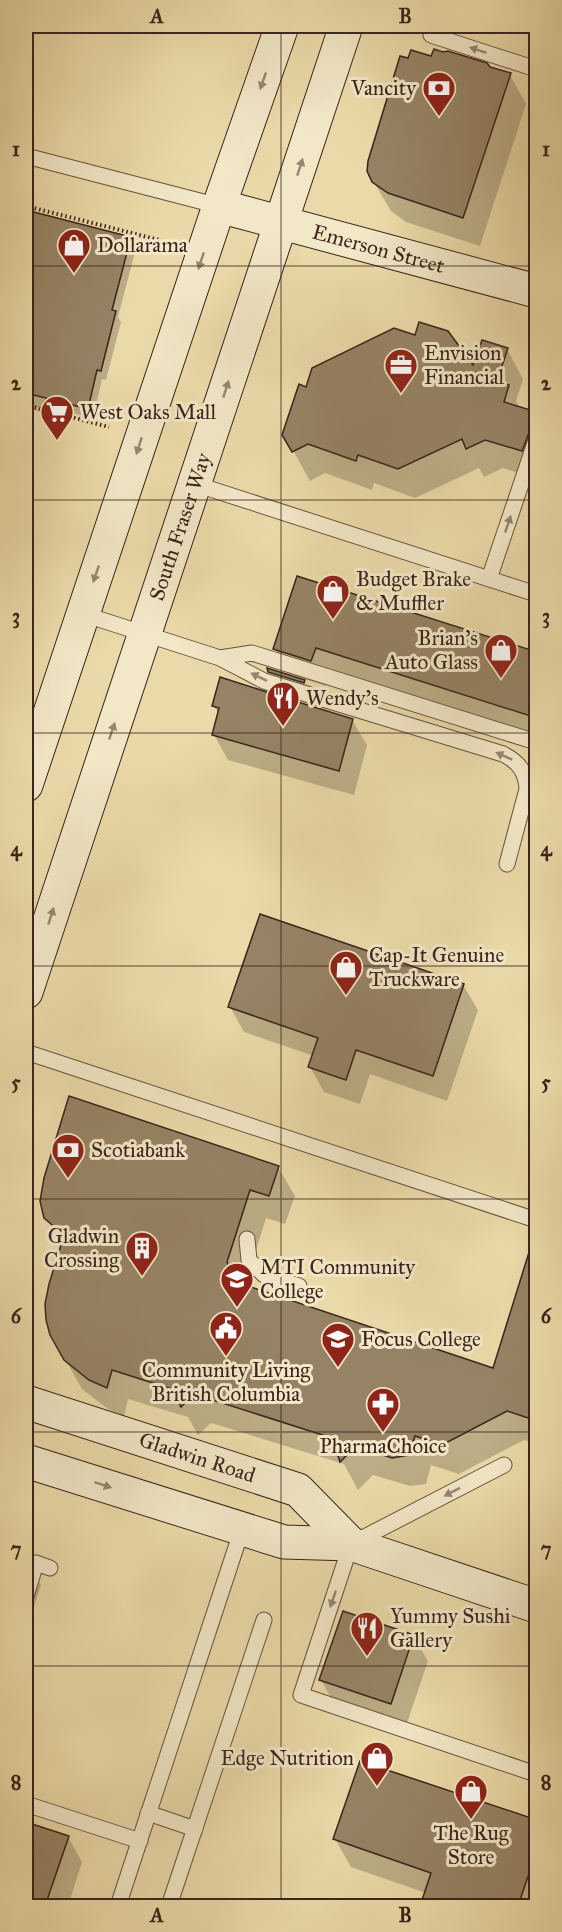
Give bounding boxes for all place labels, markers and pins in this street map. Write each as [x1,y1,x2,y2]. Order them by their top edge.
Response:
bank icon: Vancity [421,70,457,117]
place label: Vancity [350,75,417,101]
shop icon: Dollarama [56,227,92,274]
place label: Dollarama [97,232,188,258]
place label: Envision Financial [424,340,505,390]
office icon: Envision Financial [383,347,419,394]
supermarket icon: West Oaks Mall [39,394,75,441]
place label: West Oaks Mall [80,399,216,425]
place label: Budget Brake & Muffler [356,566,471,616]
shop icon: Budget Brake & Muffler [315,573,351,620]
place label: Brian's Auto Glass [384,625,478,675]
shop icon: Brian's Auto Glass [483,632,519,679]
restaurant icon: Wendy's [265,680,301,727]
place label: Wendy's [306,685,379,711]
place label: Cap-It Genuine Truckware [369,942,504,992]
shop icon: Cap-It Genuine Truckware [328,949,364,996]
bank icon: Scotiabank [50,1132,86,1179]
place label: Scotiabank [91,1137,185,1163]
place label: Gladwin Crossing [44,1223,119,1273]
building icon: Gladwin Crossing [124,1230,160,1277]
place label: MTI Community College [260,1254,416,1304]
school or university icon: MTI Community College [219,1261,255,1308]
public building icon: Community Living British Columbia [208,1310,244,1357]
school or university icon: Focus College [320,1321,356,1368]
place label: Focus College [361,1326,481,1352]
place label: Community Living British Columbia [142,1357,310,1407]
pharmacy icon: PharmaChoice [365,1386,401,1433]
place label: PharmaChoice [320,1433,447,1459]
place label: Yummy Sushi Gallery [390,1603,511,1653]
restaurant icon: Yummy Sushi Gallery [349,1610,385,1657]
shop icon: Edge Nutrition [359,1740,395,1787]
place label: Edge Nutrition [221,1745,354,1771]
shop icon: The Rug Store [453,1773,489,1820]
place label: The Rug Store [434,1820,509,1870]

